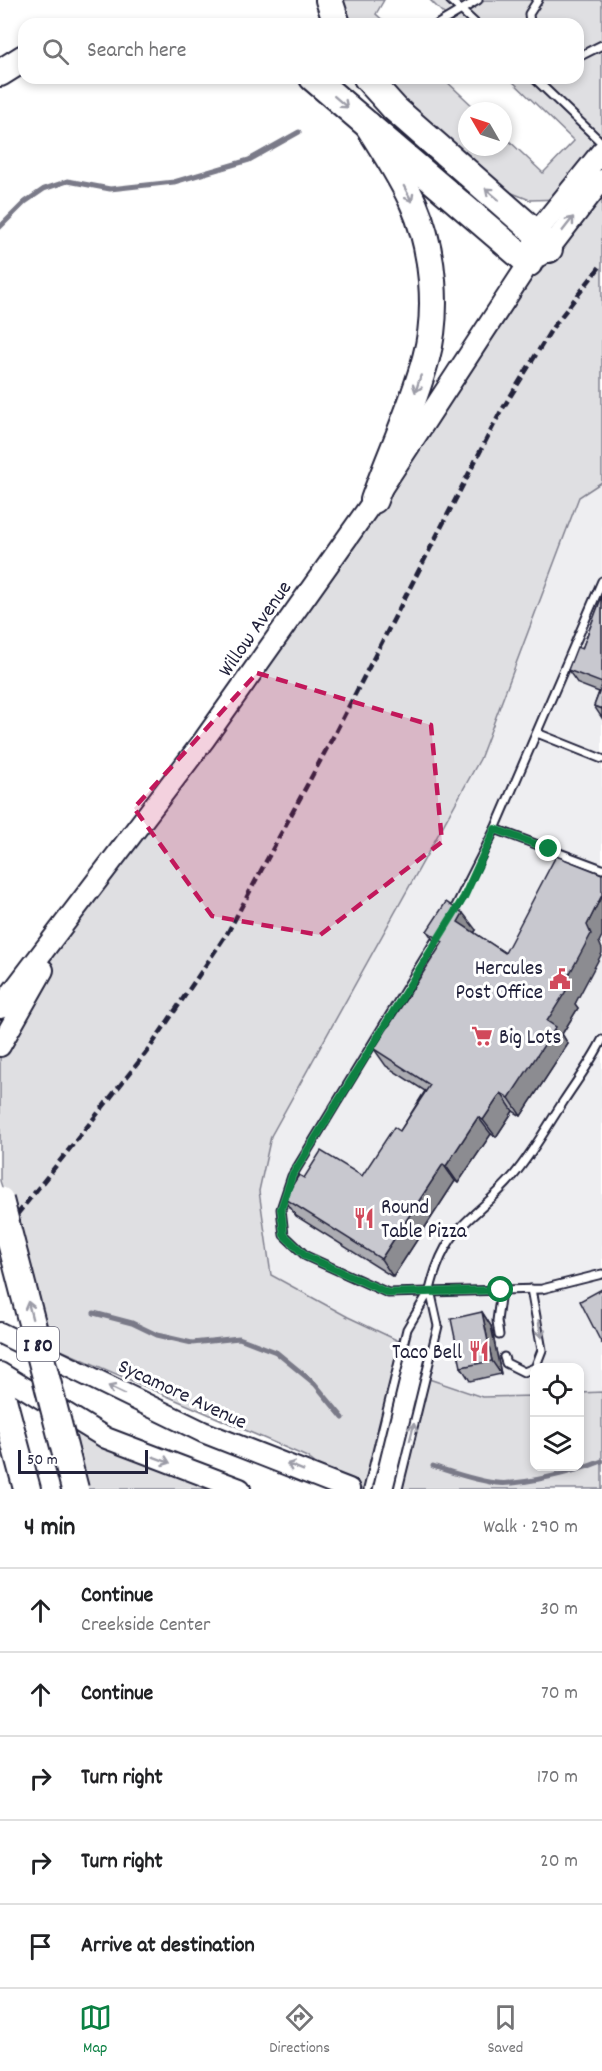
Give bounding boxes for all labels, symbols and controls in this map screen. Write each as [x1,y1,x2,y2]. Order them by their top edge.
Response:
search box [18,18,584,84]
icon: search [39,35,72,68]
text: Search here [87,36,186,67]
one-way arrow [333,95,349,108]
north arrow [458,102,512,156]
one-way arrow [402,185,414,202]
one-way arrow [485,187,500,201]
one-way arrow [561,216,574,232]
one-way arrow [412,374,423,393]
street label: Willow Avenue [212,576,301,684]
route end [535,835,561,861]
place label: Hercules Post Office [456,955,543,1009]
public building icon: Hercules Post Office [548,967,572,991]
supermarket icon: Big Lots [470,1024,494,1048]
place label: Big Lots [499,1024,561,1054]
place label: Round Table Pizza [381,1194,468,1248]
restaurant icon: Round Table Pizza [352,1206,376,1230]
route start [487,1276,513,1302]
one-way arrow [23,1301,35,1320]
one-way arrow [534,1319,545,1338]
road number: I 80 [17,1327,59,1361]
place label: Taco Bell [392,1339,462,1369]
restaurant icon: Taco Bell [467,1339,491,1363]
street label: Sycamore Avenue [112,1353,251,1439]
map controls [530,1363,584,1471]
button: locate [530,1363,584,1417]
one-way arrow [108,1383,126,1395]
button: layers [530,1417,584,1471]
one-way arrow [407,1423,419,1442]
scale bar [18,1447,148,1474]
text: 50 m [27,1449,58,1472]
one-way arrow [152,1455,171,1466]
one-way arrow [286,1461,305,1472]
text: 4 min [24,1510,75,1547]
text: Walk · 290 m [483,1514,578,1542]
text: Continue [81,1581,153,1612]
icon: ahead [24,1594,57,1627]
text: 30 m [540,1596,578,1624]
text: Creekside Center [81,1612,210,1640]
icon: ahead [24,1678,57,1711]
text: Continue [81,1679,153,1710]
text: 70 m [541,1680,578,1708]
icon: right [24,1762,57,1795]
text: Turn right [81,1763,163,1794]
text: 170 m [537,1764,578,1792]
icon: right [24,1846,57,1879]
text: Turn right [81,1847,163,1878]
text: 20 m [540,1848,578,1876]
icon: arrive [24,1930,57,1963]
text: Arrive at destination [81,1931,255,1962]
tab: Map [79,2001,112,2060]
tab: Directions [269,2001,330,2060]
tab: Saved [487,2001,523,2060]

